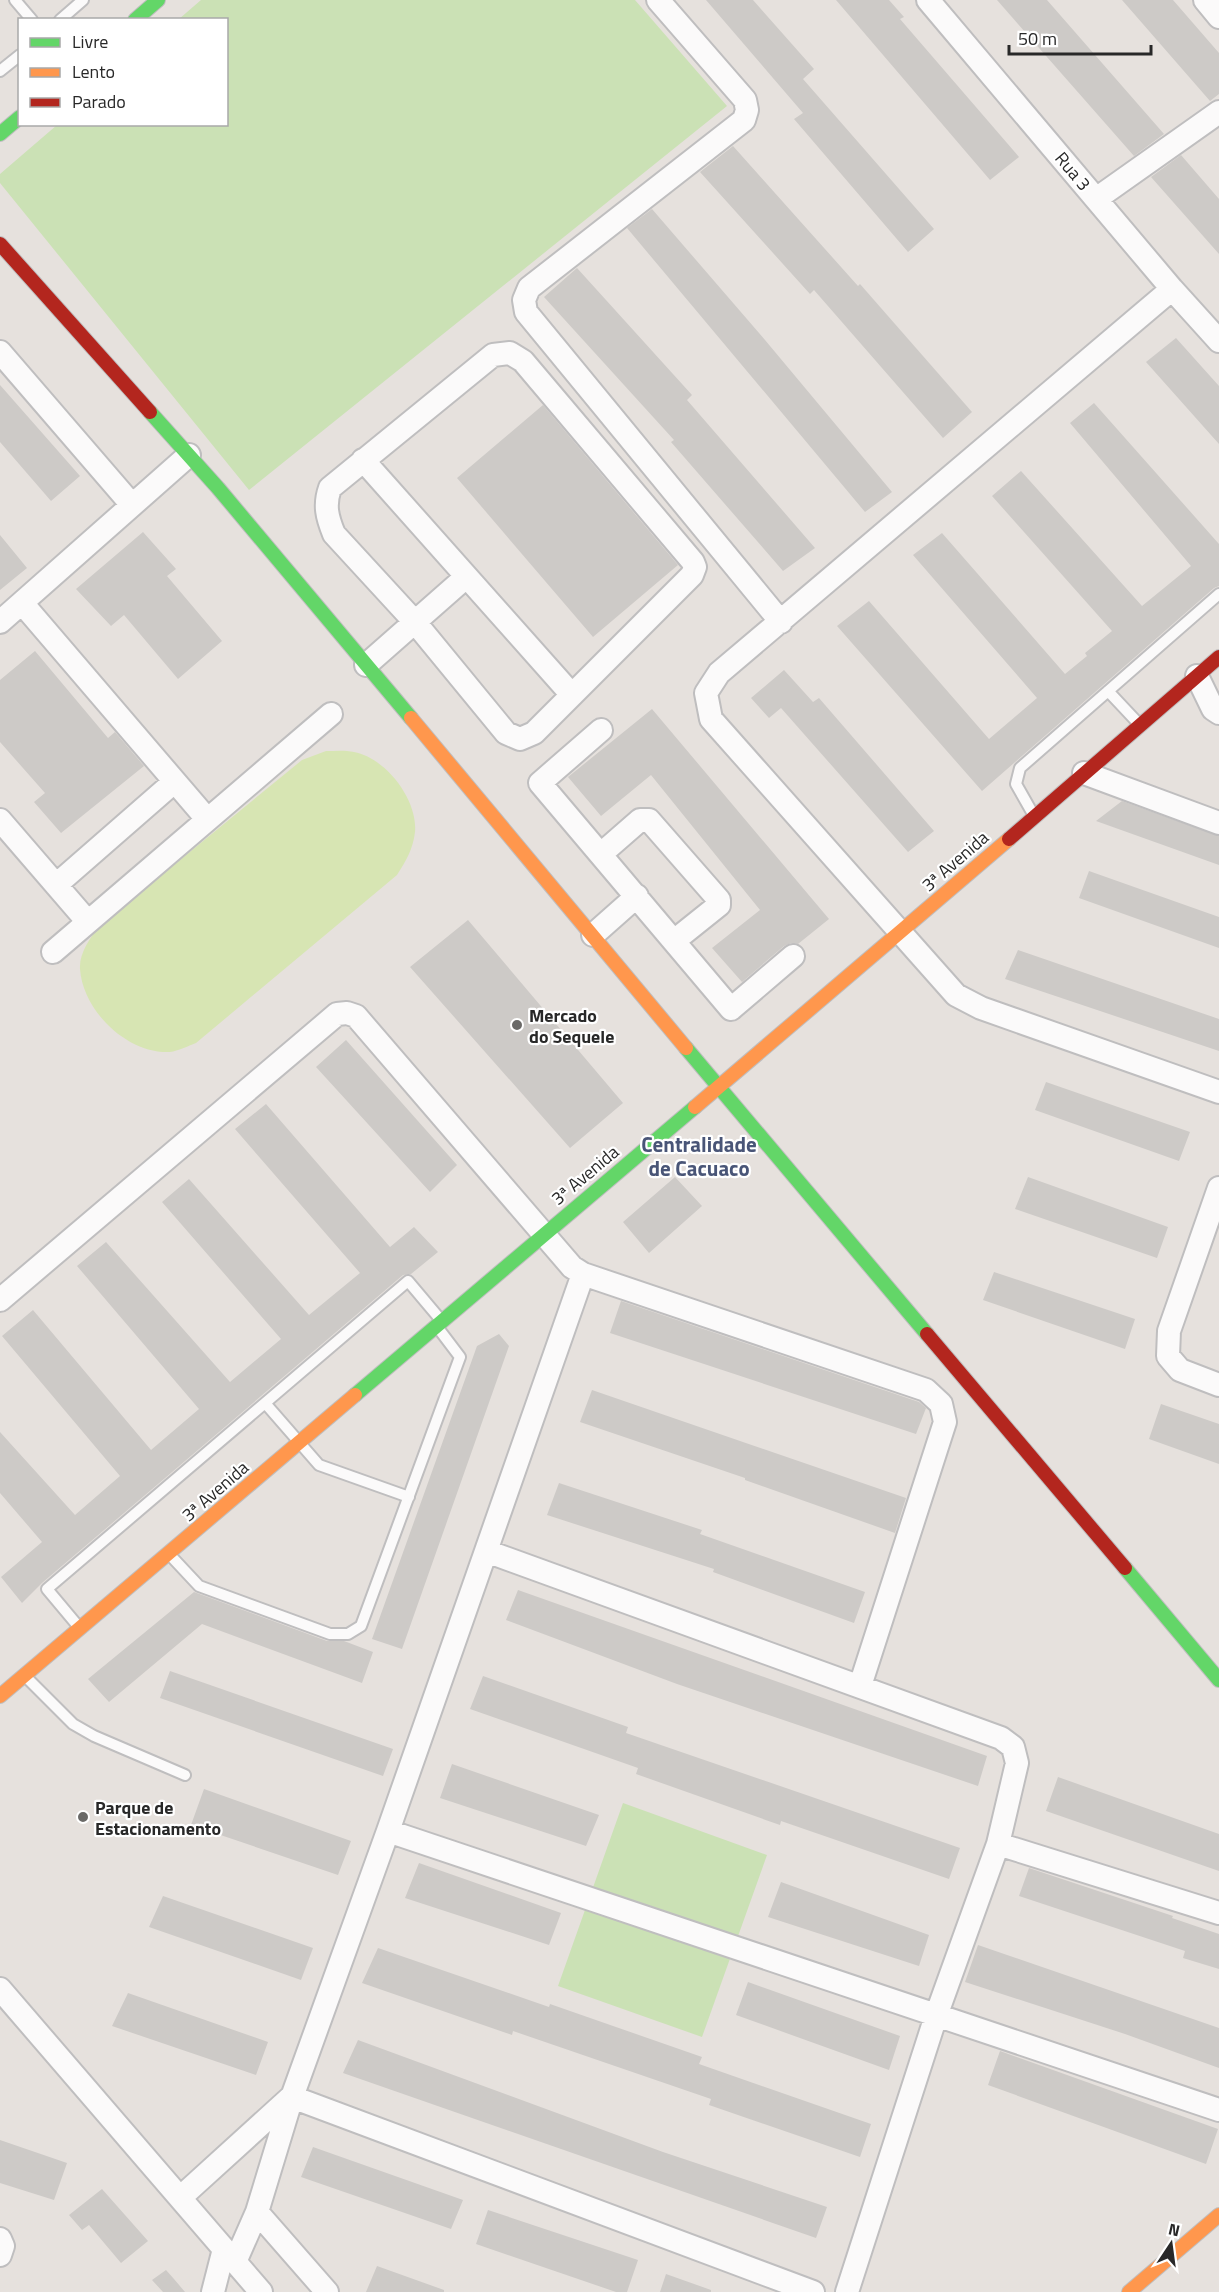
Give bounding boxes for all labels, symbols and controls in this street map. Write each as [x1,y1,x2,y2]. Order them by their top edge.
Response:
legend [18,18,228,126]
scale bar [1009,18,1152,56]
text: 50 m [1018,25,1057,52]
text: Livre [72,28,108,55]
text: Lento [72,58,115,85]
text: Parado [72,88,126,115]
street label: Rua 3 [1049,146,1097,196]
street label: 3ª Avenida [916,824,994,898]
place label: Mercado do Sequele [529,1002,614,1050]
marker: Mercado do Sequele [510,1018,524,1032]
district label: Centralidade de Cacuaco [641,1128,757,1184]
street label: 3ª Avenida [545,1139,625,1211]
street label: 3ª Avenida [176,1454,254,1528]
place label: Parque de Estacionamento [95,1794,221,1842]
marker: Parque de Estacionamento [76,1810,90,1824]
north arrow [1141,2214,1201,2274]
text: N [1166,2216,1182,2242]

